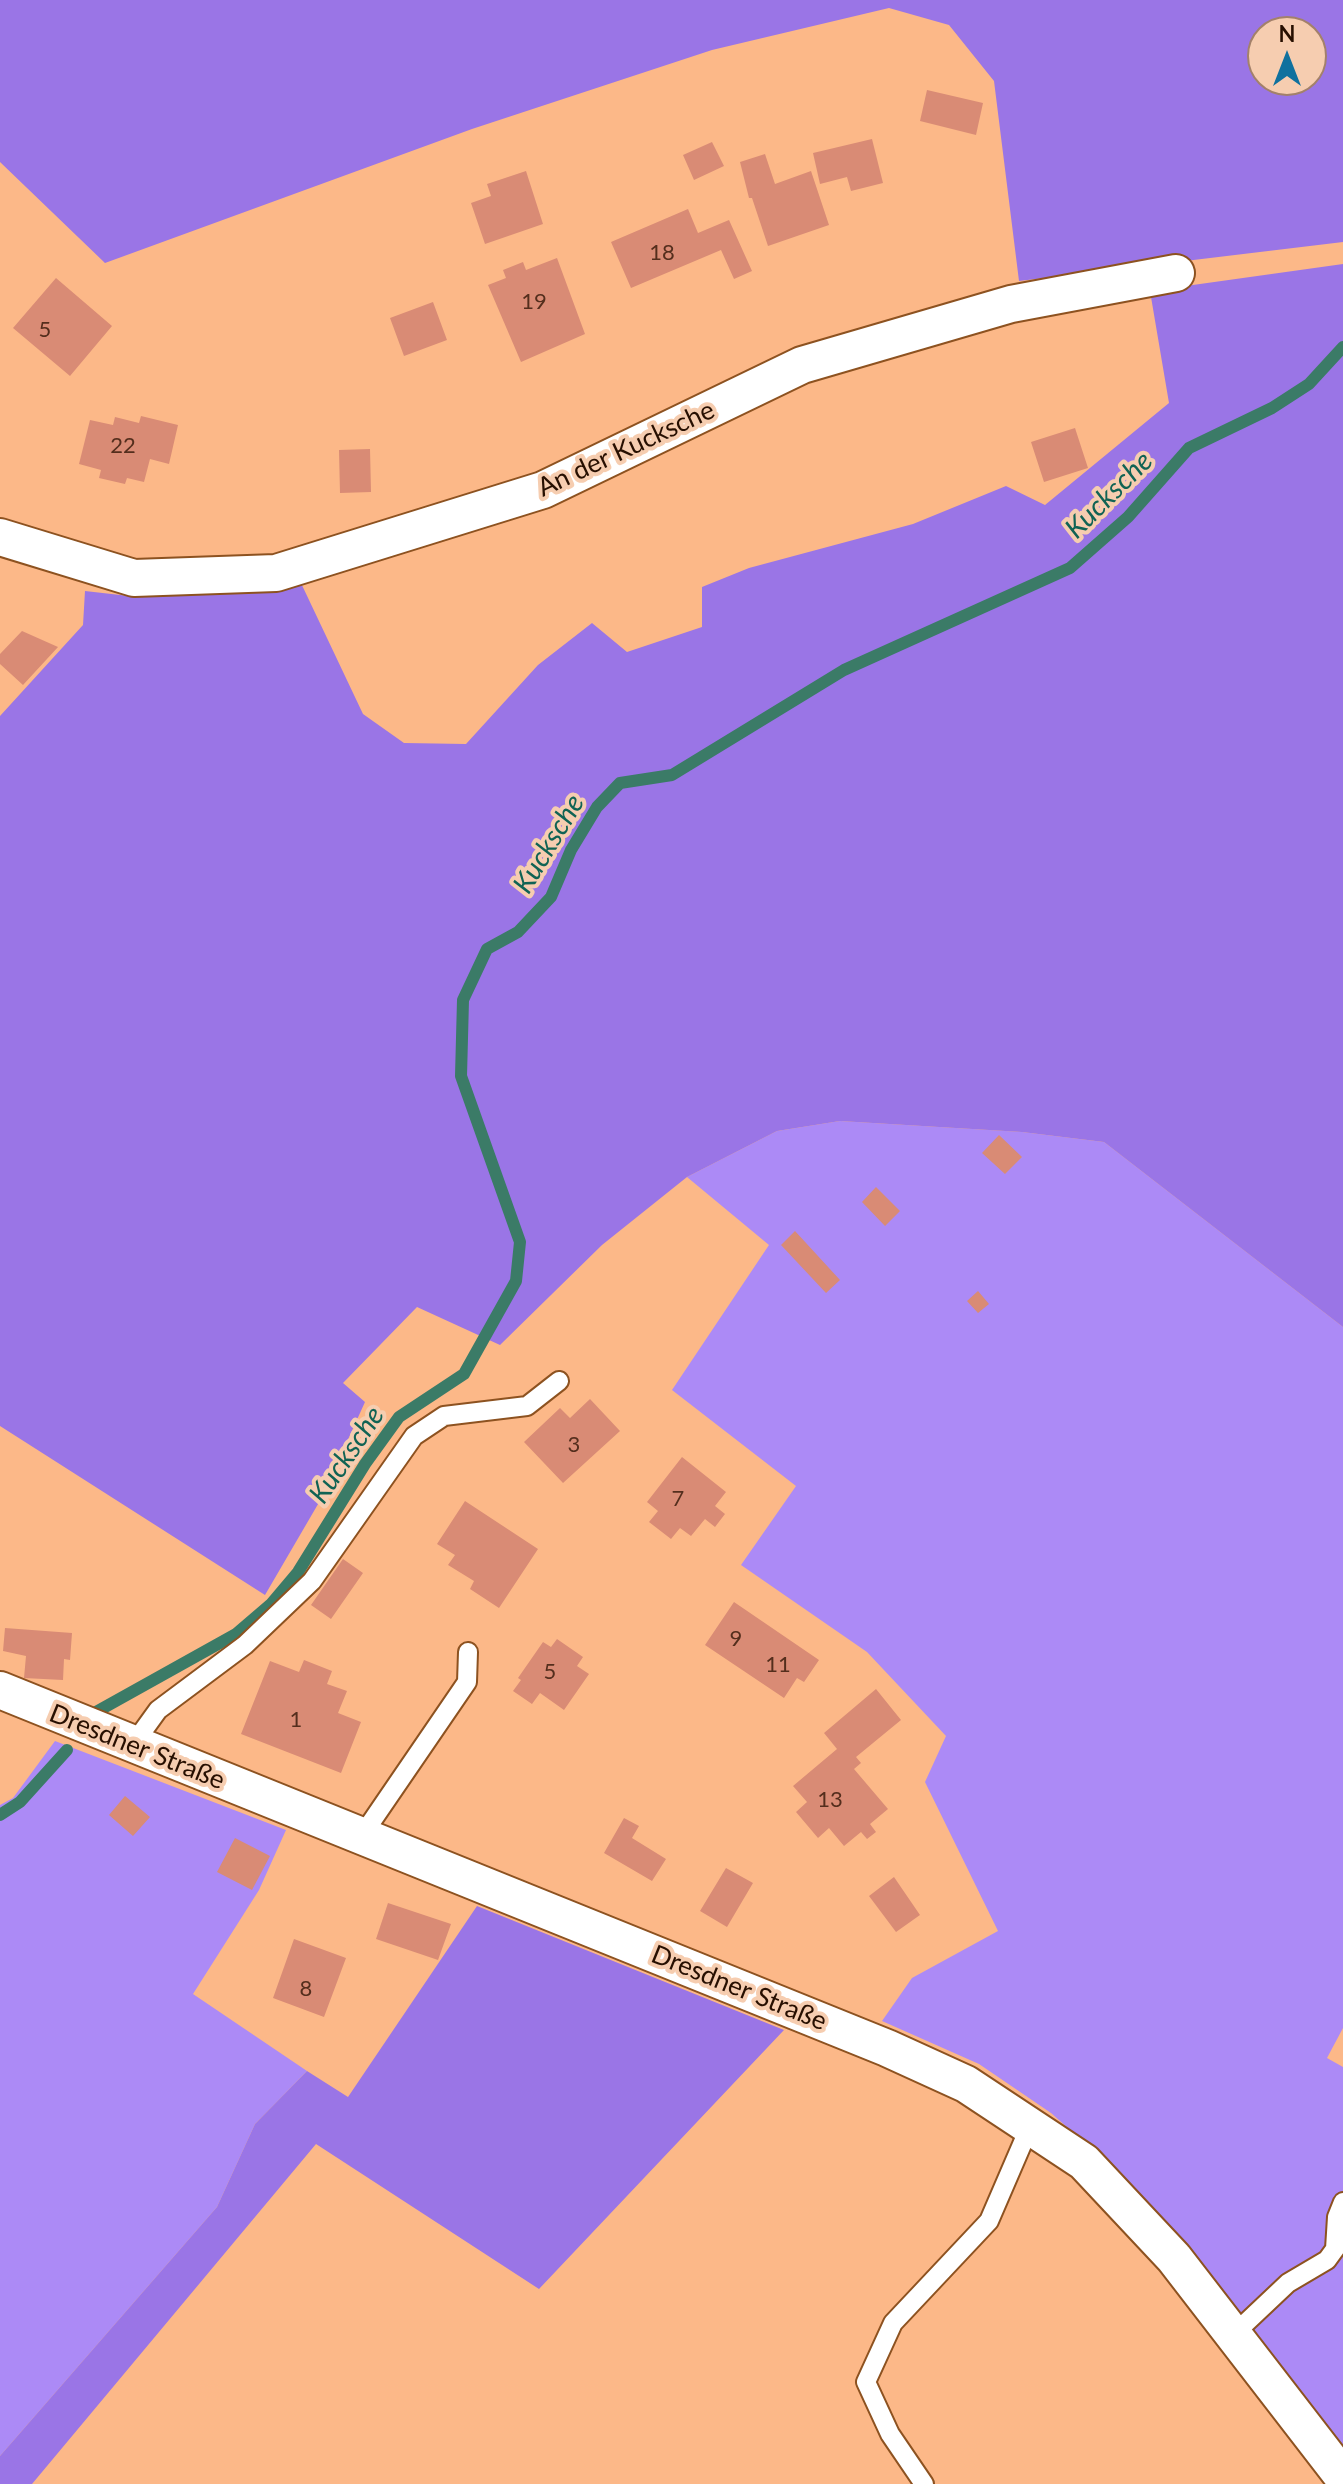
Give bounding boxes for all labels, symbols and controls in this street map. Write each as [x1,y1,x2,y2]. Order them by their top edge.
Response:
north arrow [1247,16,1327,96]
text: N [1279,20,1295,47]
house number: 18 [649,240,675,266]
house number: 19 [521,289,547,315]
house number: 5 [39,317,51,343]
street label: An der Kucksche [533,394,719,504]
house number: 22 [110,433,136,459]
water label: Kucksche [1058,444,1160,546]
water label: Kucksche [506,788,592,900]
water label: Kucksche [302,1400,392,1510]
house number: 3 [568,1432,580,1458]
house number: 7 [672,1486,684,1512]
house number: 9 [730,1626,742,1652]
house number: 11 [765,1652,791,1678]
house number: 5 [544,1659,556,1685]
street label: Dresdner Straße [45,1698,229,1796]
house number: 1 [290,1707,302,1733]
house number: 13 [817,1787,843,1813]
street label: Dresdner Straße [647,1939,831,2037]
house number: 8 [300,1976,312,2002]

